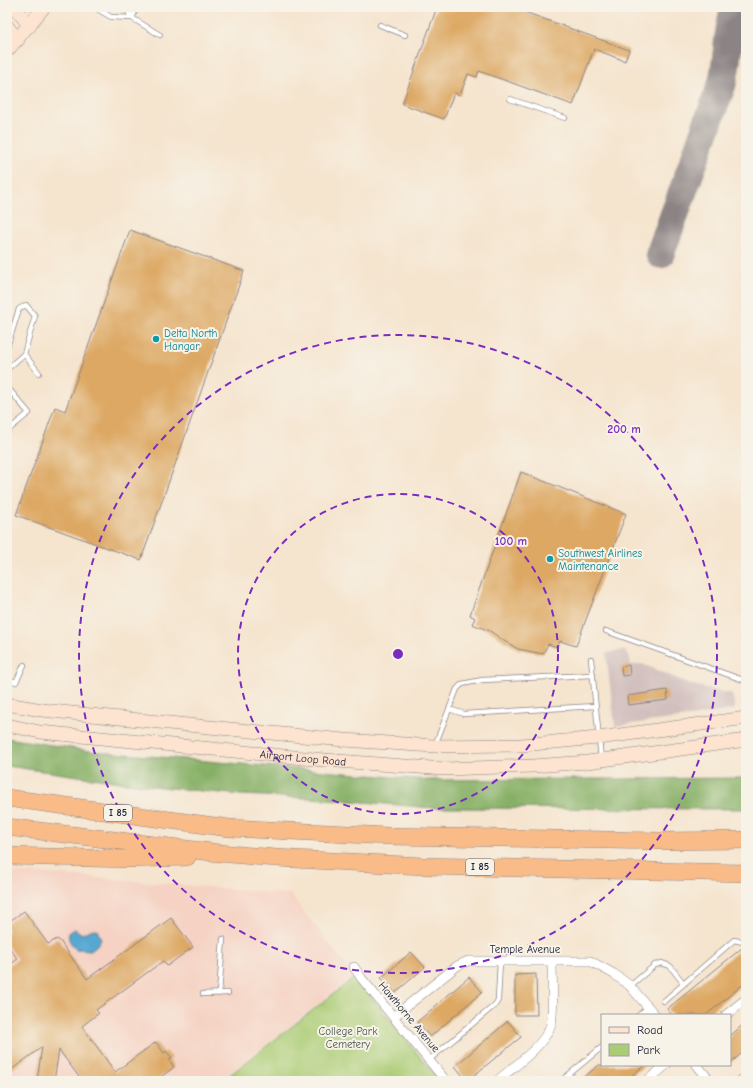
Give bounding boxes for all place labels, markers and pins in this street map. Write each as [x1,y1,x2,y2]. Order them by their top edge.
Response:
place label: Delta North Hangar [164,327,218,353]
marker: Delta North Hangar [151,334,161,344]
place label: Southwest Airlines Maintenance [558,547,643,573]
marker: Southwest Airlines Maintenance [545,554,555,564]
centre of rings [391,647,405,661]

